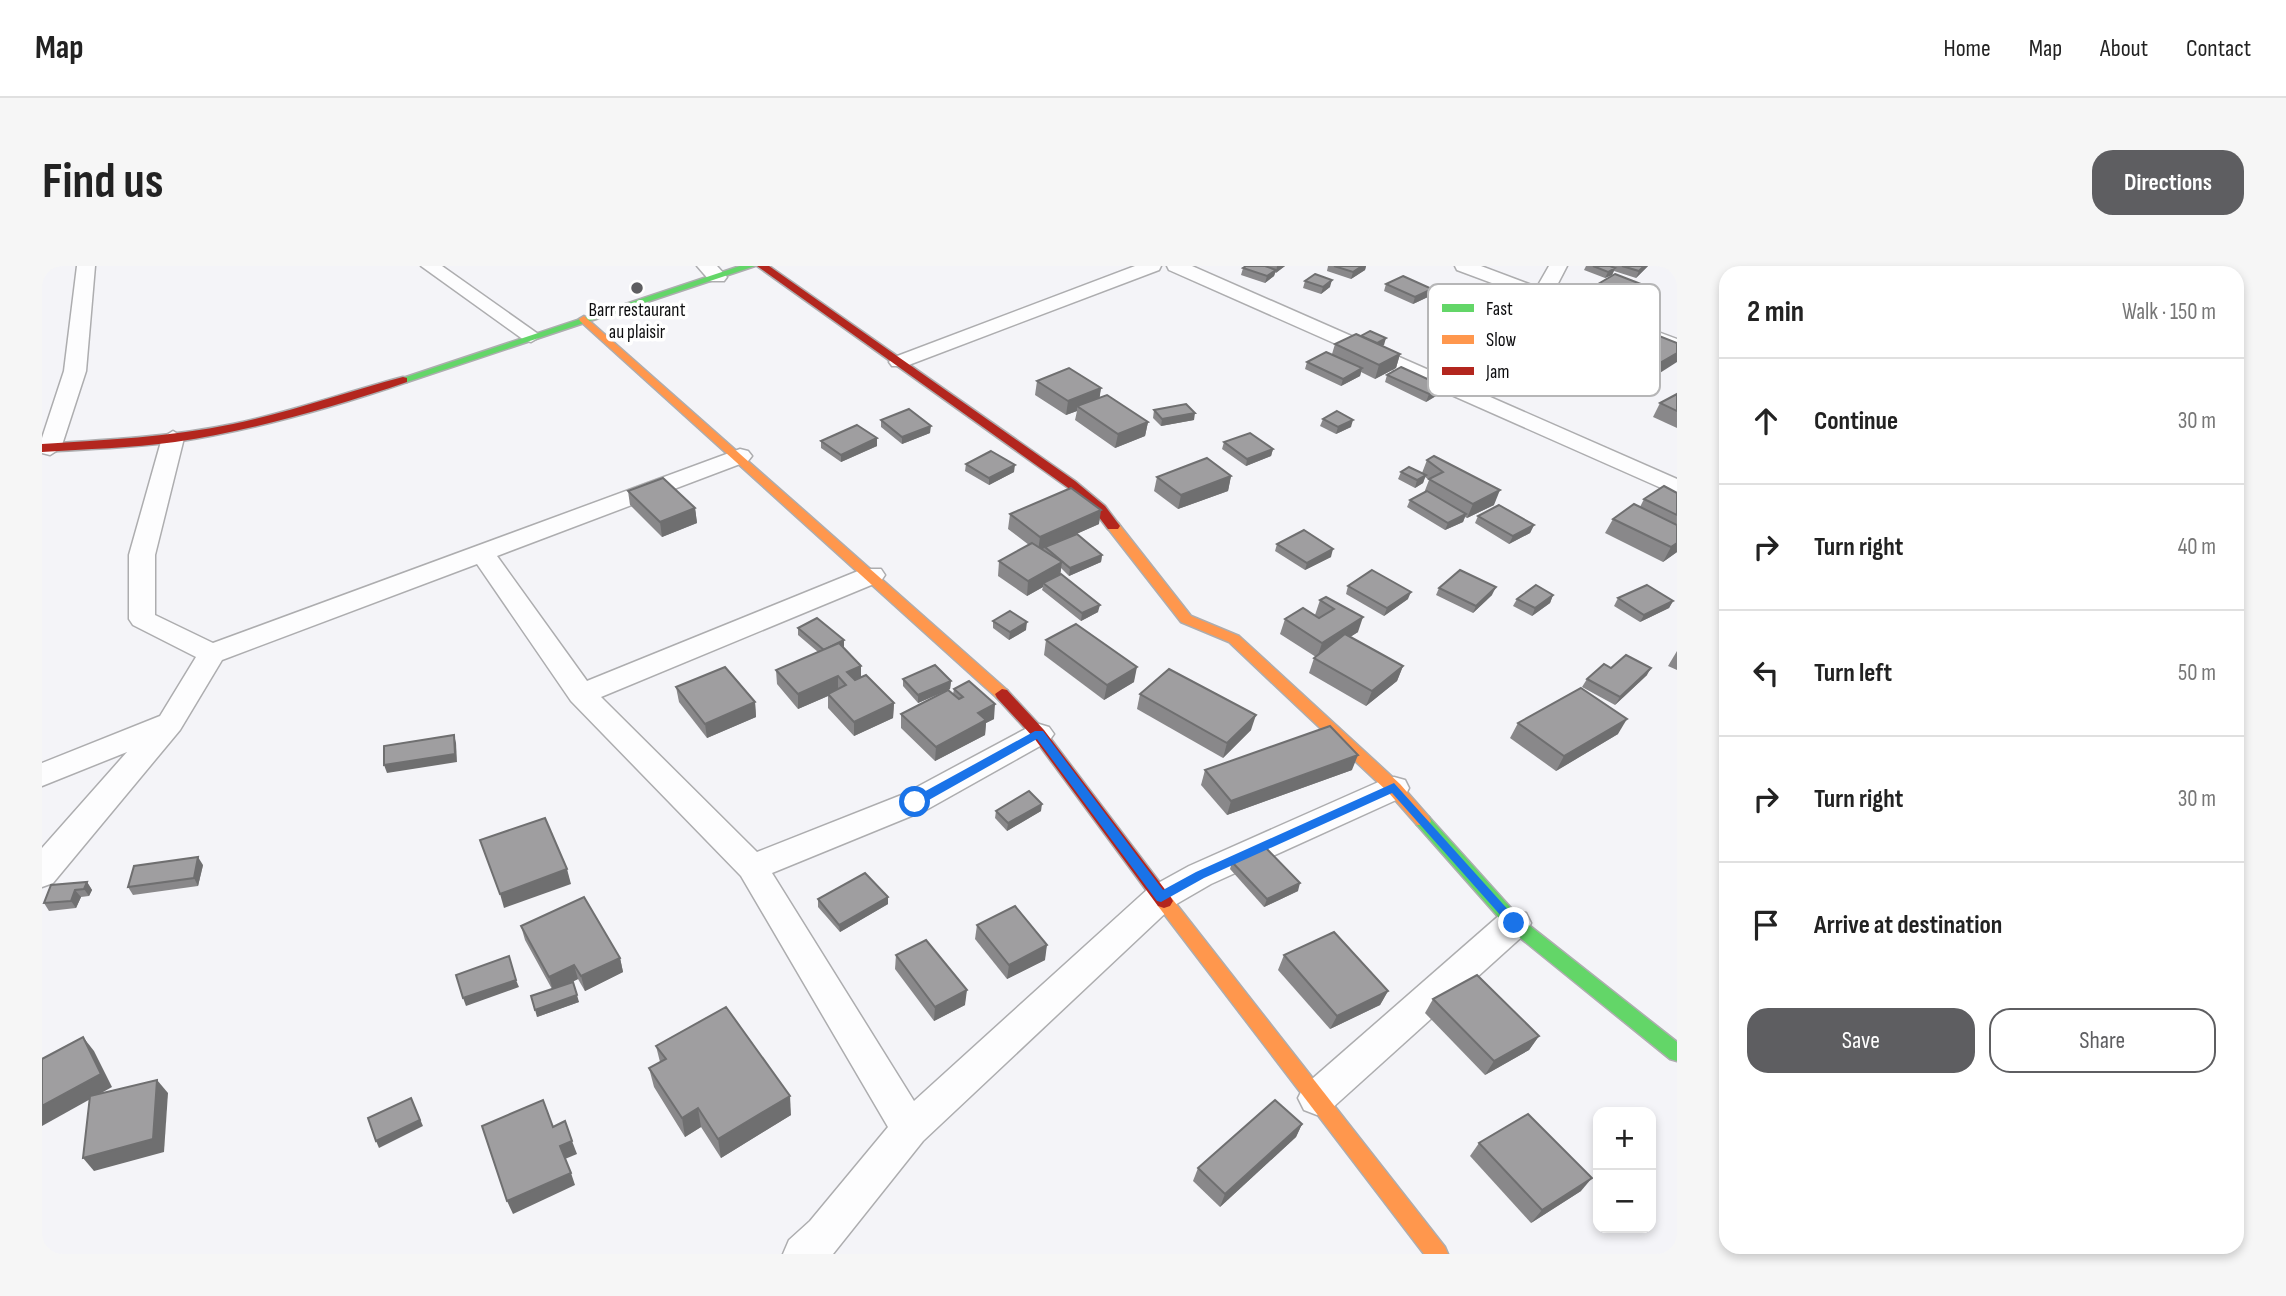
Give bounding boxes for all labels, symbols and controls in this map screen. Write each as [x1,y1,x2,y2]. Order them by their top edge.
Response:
text: Map [35,28,84,68]
text: Home [1943,34,1991,63]
text: Map [2029,34,2062,63]
text: About [2100,34,2148,63]
text: Contact [2186,34,2251,63]
button: Directions [2092,150,2244,215]
text: Find us [42,153,164,212]
marker: Barr restaurant au plaisir [629,280,645,296]
legend [1428,284,1660,396]
text: 2 min [1747,294,1804,330]
text: Fast [1486,298,1513,321]
text: Walk · 150 m [2122,298,2216,326]
place label: Barr restaurant au plaisir [589,299,686,344]
text: Slow [1486,329,1516,352]
text: Jam [1485,361,1509,384]
icon: ahead [1747,402,1785,440]
text: Continue [1814,406,1898,437]
text: 30 m [2178,407,2216,435]
icon: right [1747,528,1785,566]
text: Turn right [1814,532,1903,563]
text: 40 m [2178,533,2216,561]
icon: left [1747,654,1785,692]
text: Turn left [1814,658,1892,689]
text: 50 m [2178,659,2216,687]
icon: right [1747,780,1785,818]
text: Turn right [1814,784,1903,815]
text: 30 m [2178,785,2216,813]
route start [899,786,930,817]
icon: arrive [1747,906,1785,944]
route end [1498,907,1529,938]
text: Arrive at destination [1814,910,2002,941]
button: Save [1747,1008,1975,1073]
button: Share [1989,1008,2216,1073]
map controls [1593,1107,1656,1233]
button: + [1593,1107,1656,1170]
button: − [1593,1170,1656,1233]

